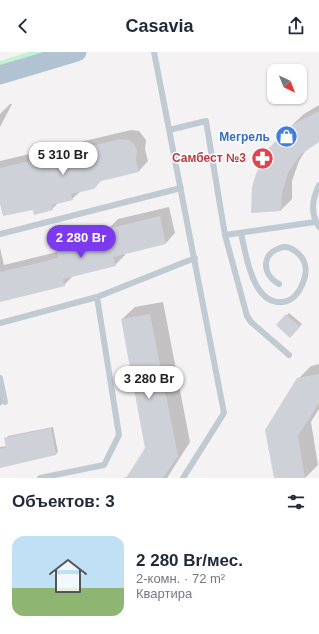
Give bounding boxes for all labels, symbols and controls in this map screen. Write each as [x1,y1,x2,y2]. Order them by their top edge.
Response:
icon: back [12,15,34,37]
icon: share [285,15,307,37]
text: Casavia [125,16,194,36]
north arrow [267,64,307,104]
map controls [267,64,307,104]
shop icon: Мегрель [273,124,299,150]
place label: Мегрель [219,130,270,144]
pin: 5 310 Br [22,142,104,176]
pharmacy icon: Самбест №3 [249,145,275,171]
text: 5 310 Br [38,147,88,162]
place label: Самбест №3 [172,151,246,165]
pin: 2 280 Br [40,225,122,259]
text: 2 280 Br [56,230,106,245]
pin: 3 280 Br [108,366,190,400]
text: 3 280 Br [124,371,174,386]
icon: filters [285,491,307,513]
text: Объектов: 3 [12,492,115,511]
text: 2 280 Br/мес. [136,551,243,570]
icon: home [44,552,92,600]
text: 2-комн. · 72 m² [136,571,225,586]
text: Квартира [136,586,192,601]

